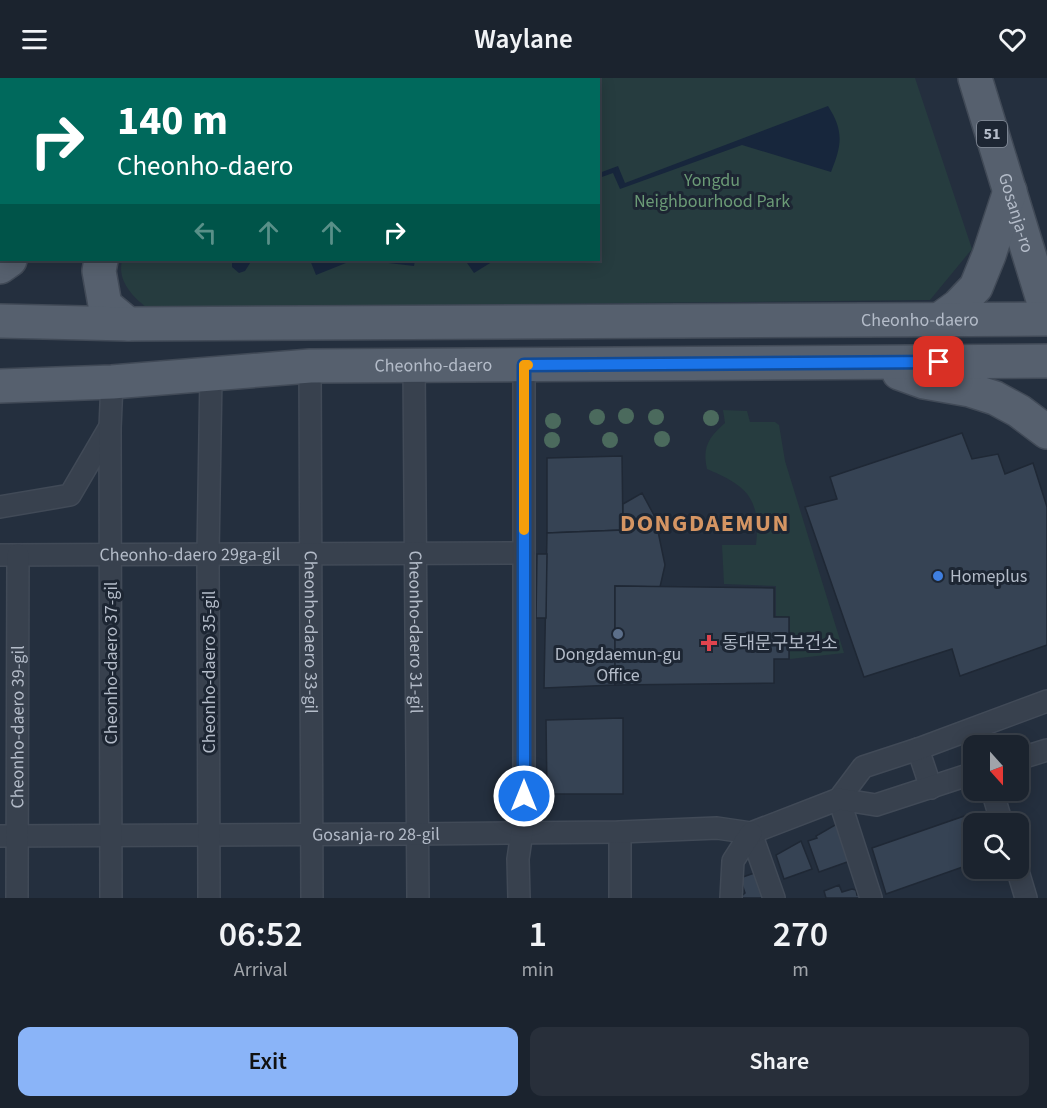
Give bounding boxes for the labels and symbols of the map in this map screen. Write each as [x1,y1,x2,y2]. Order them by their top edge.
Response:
road number: 51 [977,121,1007,147]
park label: Yongdu Neighbourhood Park [634,168,790,214]
street label: Gosanja-ro [992,170,1040,256]
street label: Cheonho-daero [861,307,979,333]
pin [913,336,964,387]
street label: Cheonho-daero [374,352,492,378]
district label: DONGDAEMUN [620,506,790,541]
street label: Cheonho-daero 29ga-gil [100,541,280,567]
street label: Cheonho-daero 33-gil [298,550,324,714]
street label: Cheonho-daero 31-gil [403,550,429,714]
place label: Homeplus [950,564,1027,589]
marker: Homeplus [931,569,945,583]
street label: Cheonho-daero 37-gil [99,582,124,744]
street label: Cheonho-daero 35-gil [197,591,222,753]
marker: Dongdaemun-gu Office [611,627,625,641]
place label: 동대문구보건소 [722,631,838,656]
marker: 동대문구보건소 [700,634,718,652]
place label: Dongdaemun-gu Office [555,642,681,688]
street label: Cheonho-daero 39-gil [5,645,30,809]
north arrow [963,735,1029,801]
position arrow [492,764,556,828]
street label: Gosanja-ro 28-gil [312,821,440,847]

